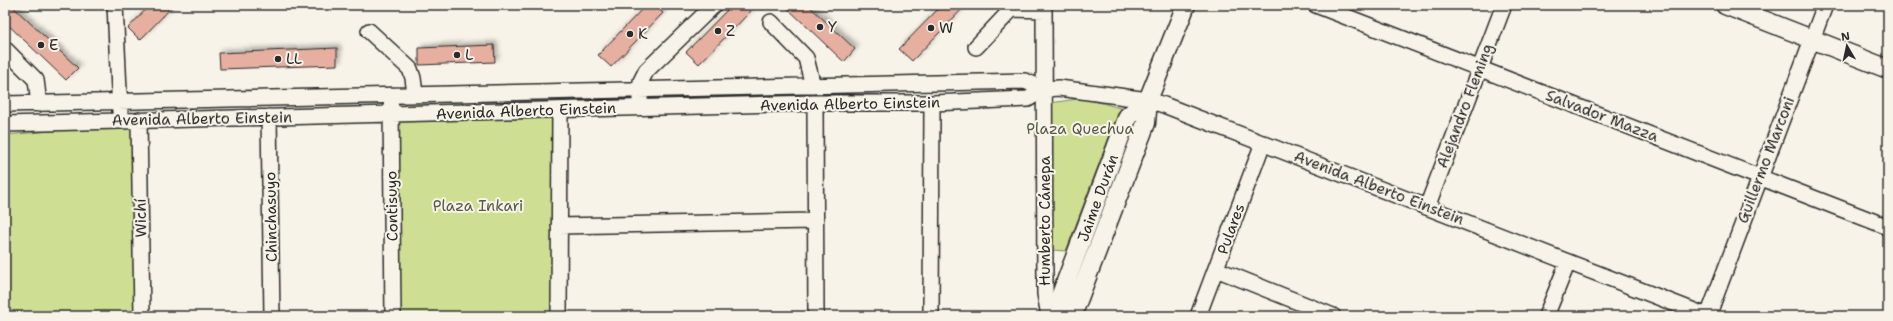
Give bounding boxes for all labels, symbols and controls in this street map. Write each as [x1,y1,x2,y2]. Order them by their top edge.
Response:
place label: Y [828,17,837,37]
place label: W [939,18,953,38]
place label: Z [726,21,735,41]
marker: Y [815,22,825,32]
marker: W [926,23,936,33]
place label: K [638,24,648,44]
marker: Z [713,26,723,36]
north arrow [1827,26,1867,66]
text: N [1840,28,1851,45]
marker: K [625,29,635,39]
place label: E [49,35,58,55]
marker: E [36,40,46,50]
street label: Alejandro Fleming [1432,41,1498,171]
place label: L [465,45,473,65]
place label: LL [286,49,302,69]
marker: L [452,50,462,60]
marker: LL [273,54,283,64]
street label: Salvador Mazza [1543,85,1662,147]
street label: Avenida Alberto Einstein [760,92,940,116]
street label: Guillermo Marconi [1733,94,1799,226]
street label: Avenida Alberto Einstein [436,98,616,124]
street label: Avenida Alberto Einstein [112,107,292,131]
park label: Plaza Quechua [1026,119,1134,139]
street label: Avenida Alberto Einstein [1291,146,1467,230]
street label: Jaime Durán [1073,151,1123,245]
street label: Humberto Cánepa [1035,155,1055,286]
street label: Contisuyo [381,171,403,241]
street label: Chinchasuyo [260,172,282,262]
park label: Plaza Inkari [433,196,523,216]
street label: Wichí [131,198,151,238]
street label: Pulares [1213,201,1249,257]

